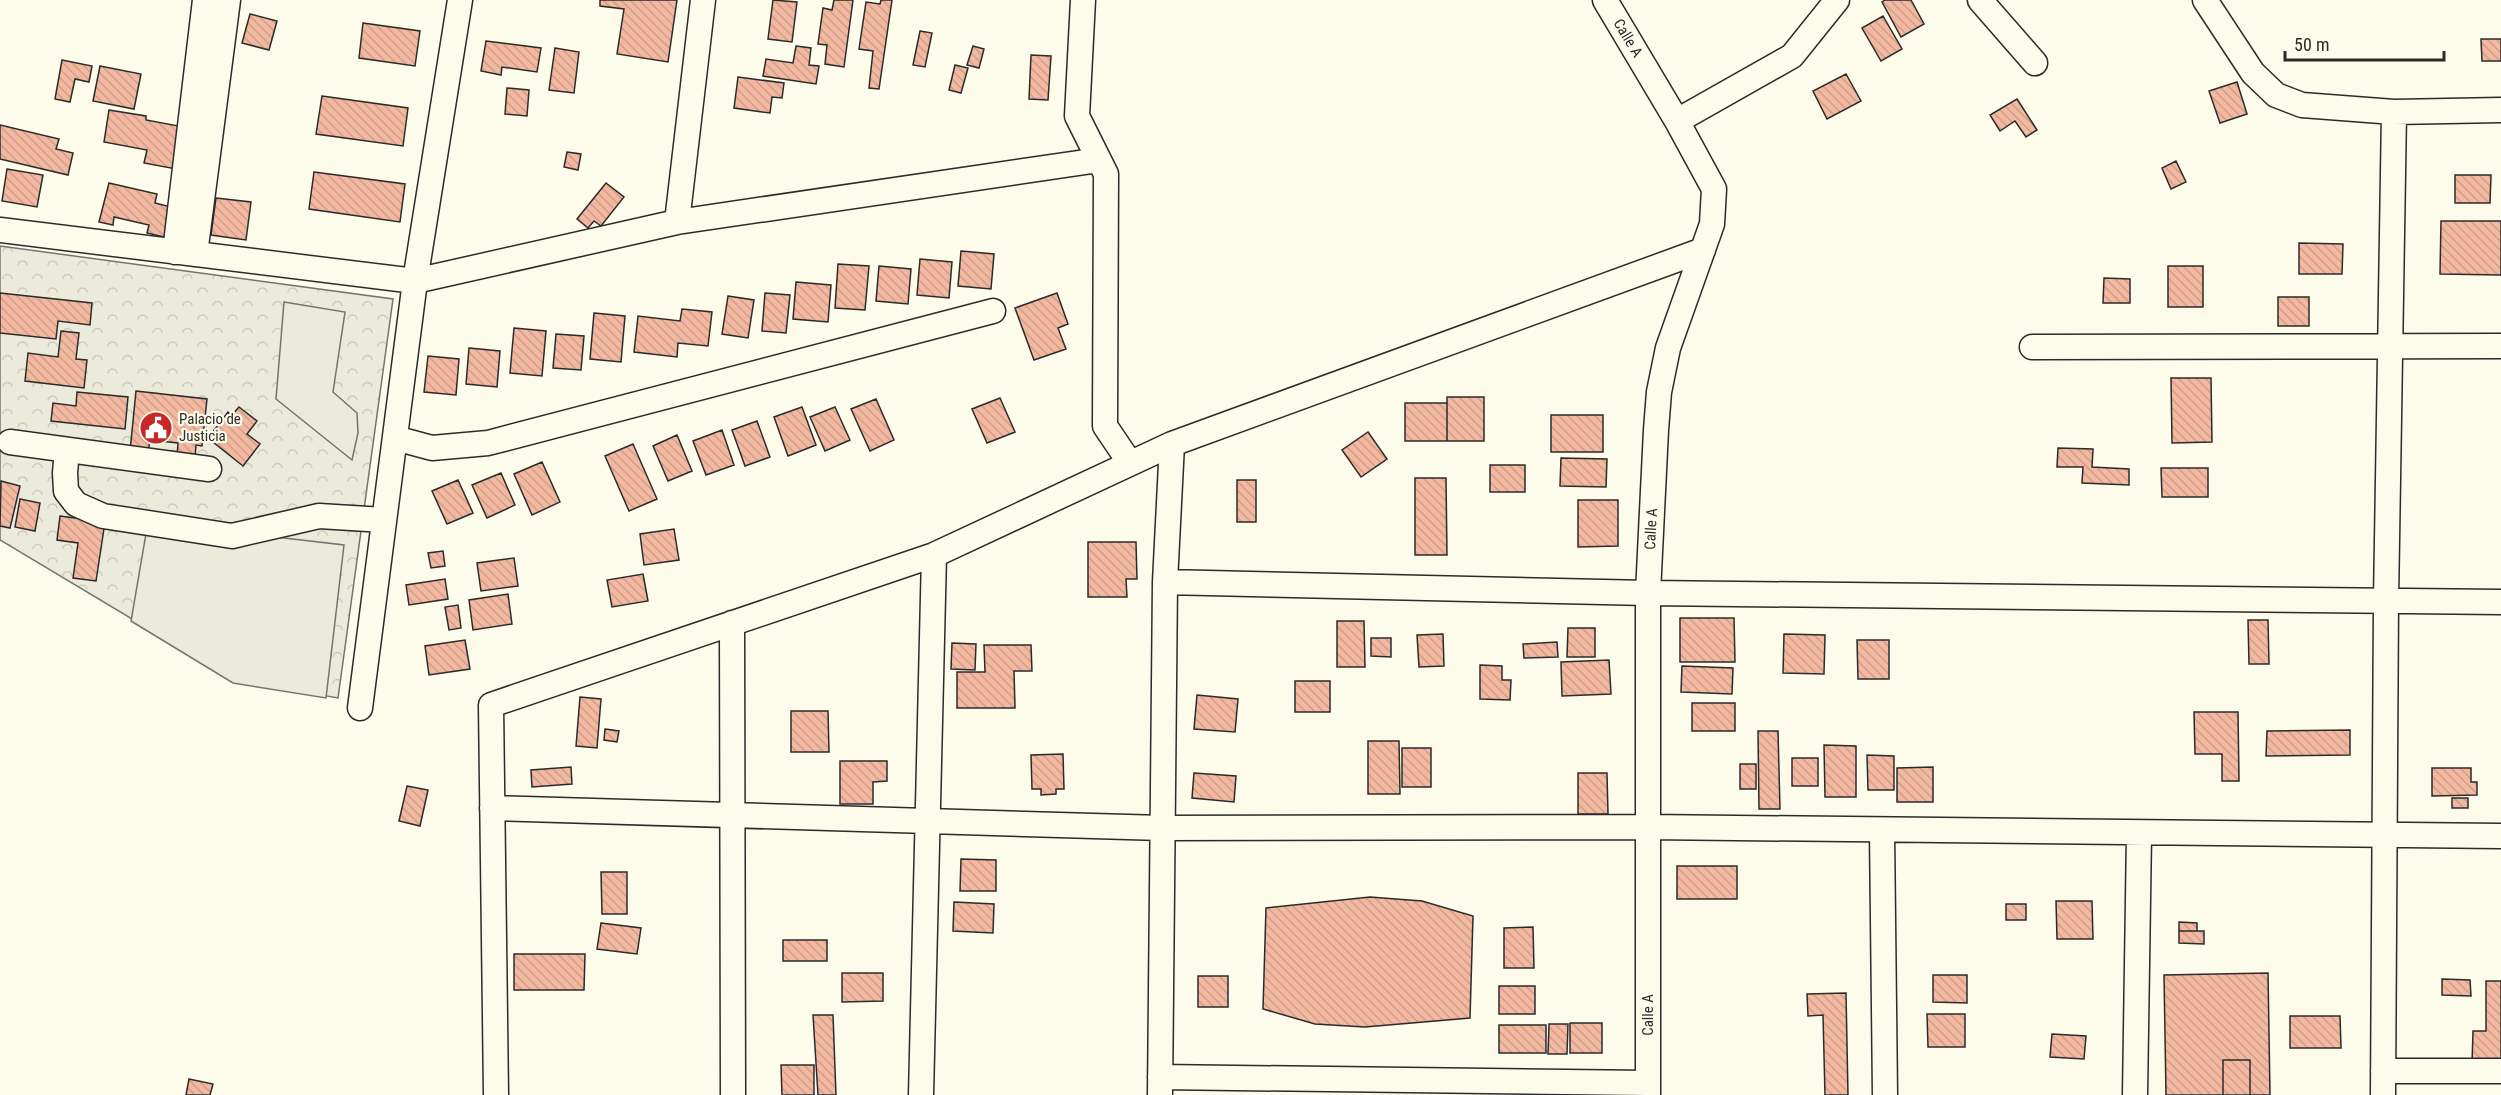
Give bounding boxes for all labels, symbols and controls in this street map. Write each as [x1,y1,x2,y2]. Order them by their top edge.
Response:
street label: Calle A [1610,15,1647,61]
scale bar [2285,24,2444,62]
text: 50 m [2294,34,2329,55]
public building icon: Palacio de Justicia [138,410,174,446]
place label: Palacio de Justicia [179,410,241,445]
street label: Calle A [1641,507,1661,550]
street label: Calle A [1639,994,1657,1036]

